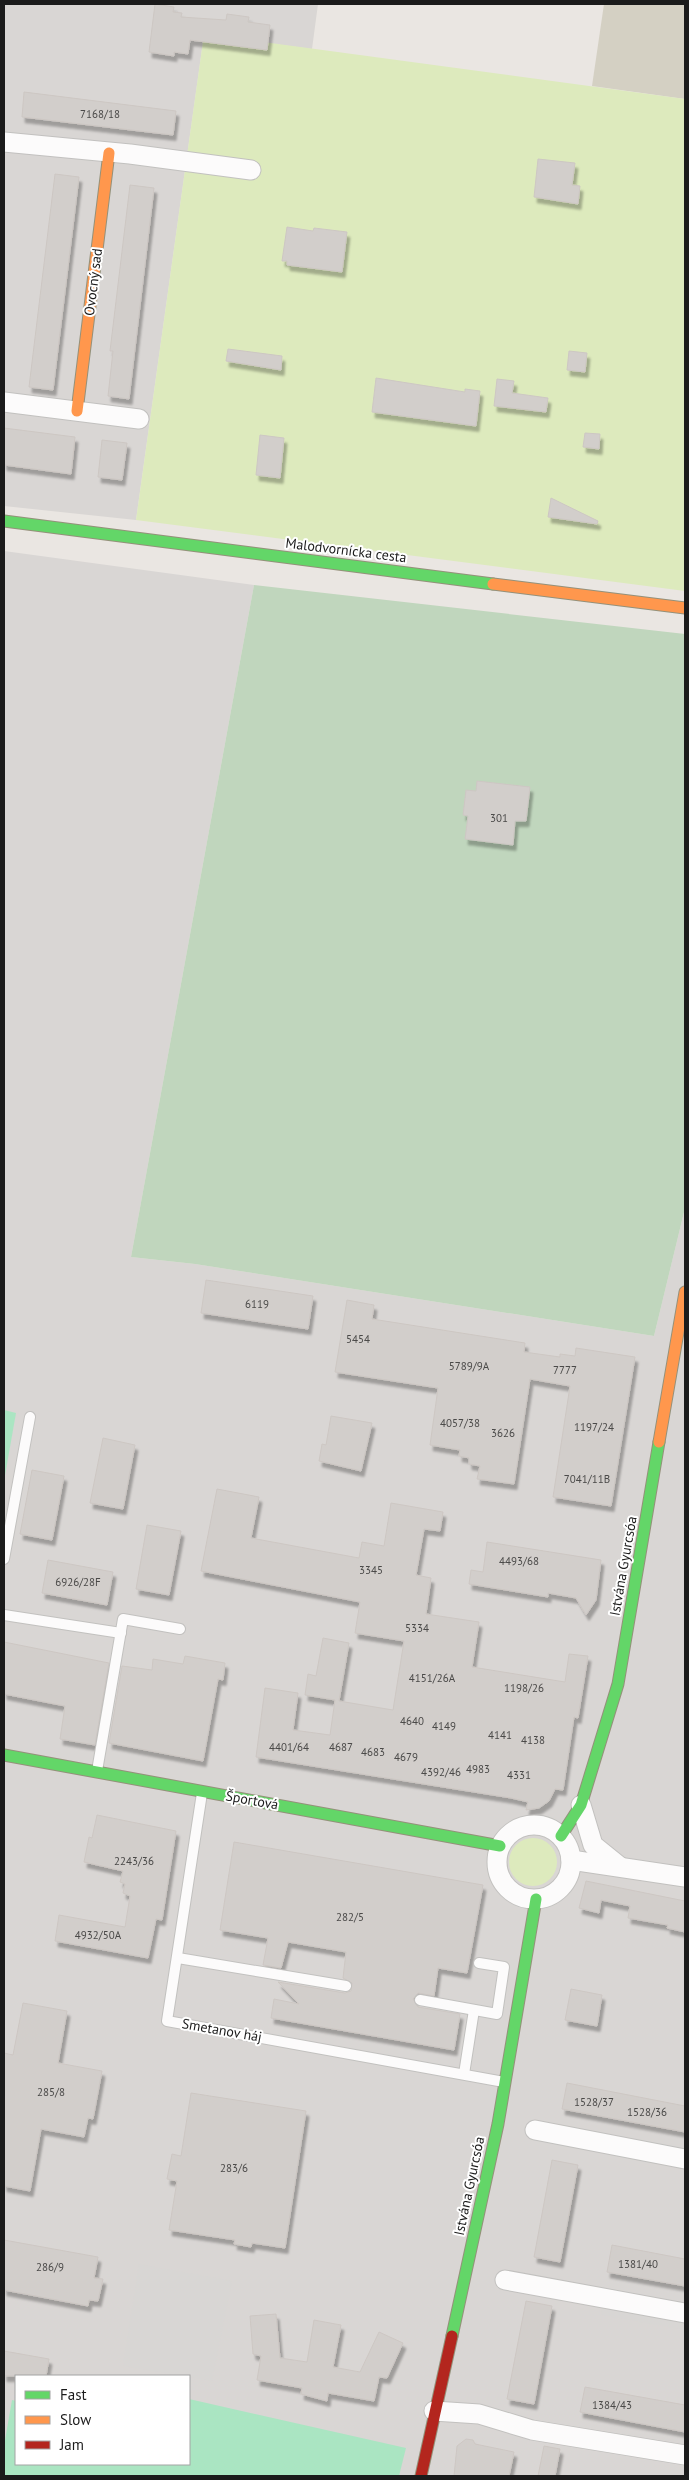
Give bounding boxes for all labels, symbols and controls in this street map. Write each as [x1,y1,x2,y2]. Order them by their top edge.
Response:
house number: 7168/18 [80,107,120,121]
street label: Ovocný sad [80,247,106,317]
street label: Malodvornícka cesta [284,534,408,566]
house number: 301 [490,811,508,825]
house number: 6119 [245,1297,269,1311]
house number: 5454 [346,1332,370,1346]
house number: 5789/9A [449,1359,490,1373]
house number: 7777 [553,1363,577,1377]
house number: 4057/38 [440,1416,480,1430]
house number: 1197/24 [574,1420,614,1434]
house number: 3626 [491,1426,515,1440]
house number: 7041/11B [564,1472,610,1486]
street label: Istvána Gyurcsóa [605,1515,641,1617]
house number: 4493/68 [499,1554,539,1568]
house number: 3345 [359,1563,383,1577]
house number: 6926/28F [55,1575,101,1589]
house number: 5334 [405,1621,429,1635]
house number: 4151/26A [409,1671,456,1685]
house number: 1198/26 [504,1681,544,1695]
house number: 4640 [400,1714,424,1728]
house number: 4149 [432,1719,456,1733]
house number: 4141 [488,1728,512,1742]
house number: 4138 [521,1733,545,1747]
house number: 4401/64 [269,1740,309,1754]
house number: 4687 [329,1740,353,1754]
house number: 4683 [361,1745,385,1759]
house number: 4679 [394,1750,418,1764]
house number: 4983 [466,1762,490,1776]
house number: 4392/46 [421,1765,461,1779]
house number: 4331 [507,1768,531,1782]
street label: Športová [224,1787,280,1814]
house number: 2243/36 [114,1854,154,1868]
house number: 282/5 [336,1910,364,1924]
house number: 4932/50A [75,1928,122,1942]
street label: Smetanov háj [181,2014,263,2046]
house number: 285/8 [37,2085,65,2099]
house number: 1528/37 [574,2095,614,2109]
house number: 1528/36 [627,2105,667,2119]
street label: Istvána Gyurcsóa [450,2135,488,2237]
house number: 283/6 [220,2161,248,2175]
house number: 1381/40 [618,2257,658,2271]
house number: 286/9 [36,2260,64,2274]
legend [15,2375,190,2465]
text: Fast [60,2385,87,2404]
house number: 1384/43 [592,2398,632,2412]
text: Slow [60,2410,91,2429]
text: Jam [59,2435,84,2454]

